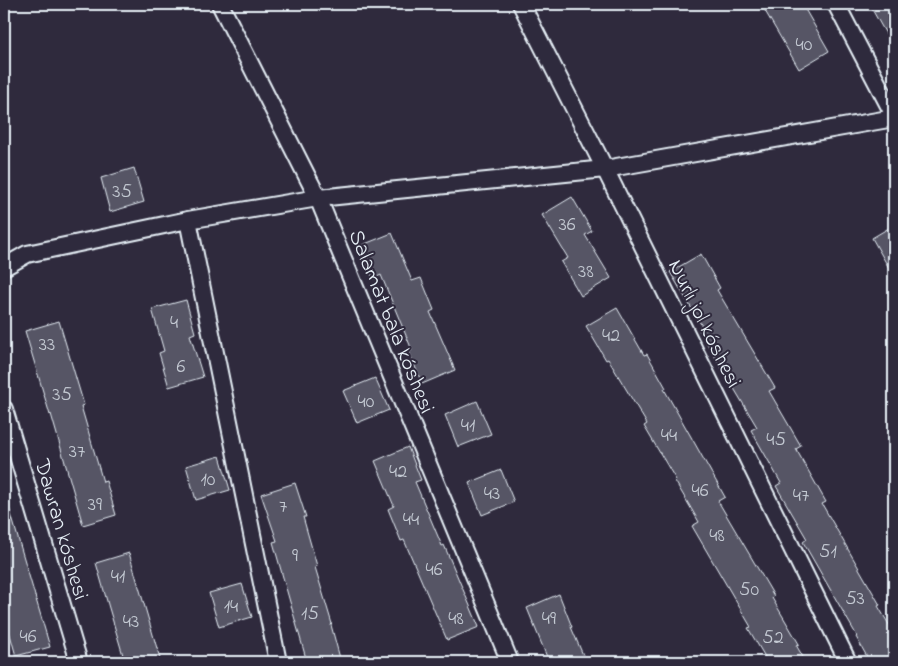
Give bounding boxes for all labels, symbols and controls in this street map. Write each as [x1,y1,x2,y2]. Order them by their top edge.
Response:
house number: 40 [796,31,813,60]
house number: 35 [112,178,132,207]
house number: 36 [558,211,576,240]
street label: Salamat bala kóshesi [339,225,442,419]
street label: Nurlı jol kóshesi [658,255,748,394]
house number: 38 [578,258,594,287]
house number: 4 [170,309,178,338]
house number: 42 [602,322,620,351]
house number: 33 [39,331,55,360]
house number: 6 [177,353,186,382]
house number: 35 [52,381,72,410]
house number: 40 [358,388,375,417]
house number: 41 [461,412,475,441]
house number: 44 [661,422,677,451]
house number: 45 [766,426,786,455]
house number: 37 [69,438,85,467]
street label: Dawran kóshesi [24,455,96,604]
house number: 42 [389,458,407,487]
house number: 10 [201,466,216,495]
house number: 46 [691,477,709,506]
house number: 43 [484,480,500,509]
house number: 47 [793,482,809,511]
house number: 39 [88,491,102,520]
house number: 7 [279,493,287,522]
house number: 44 [403,506,419,535]
house number: 48 [709,522,725,551]
house number: 51 [819,538,837,567]
house number: 9 [292,542,298,571]
house number: 46 [425,556,443,585]
house number: 41 [111,563,125,592]
house number: 50 [739,576,759,605]
house number: 53 [845,585,865,614]
house number: 14 [224,593,238,622]
house number: 15 [301,600,319,629]
house number: 48 [448,605,464,634]
house number: 49 [542,605,556,634]
house number: 43 [123,608,139,637]
house number: 46 [19,623,37,652]
house number: 52 [762,624,784,653]

